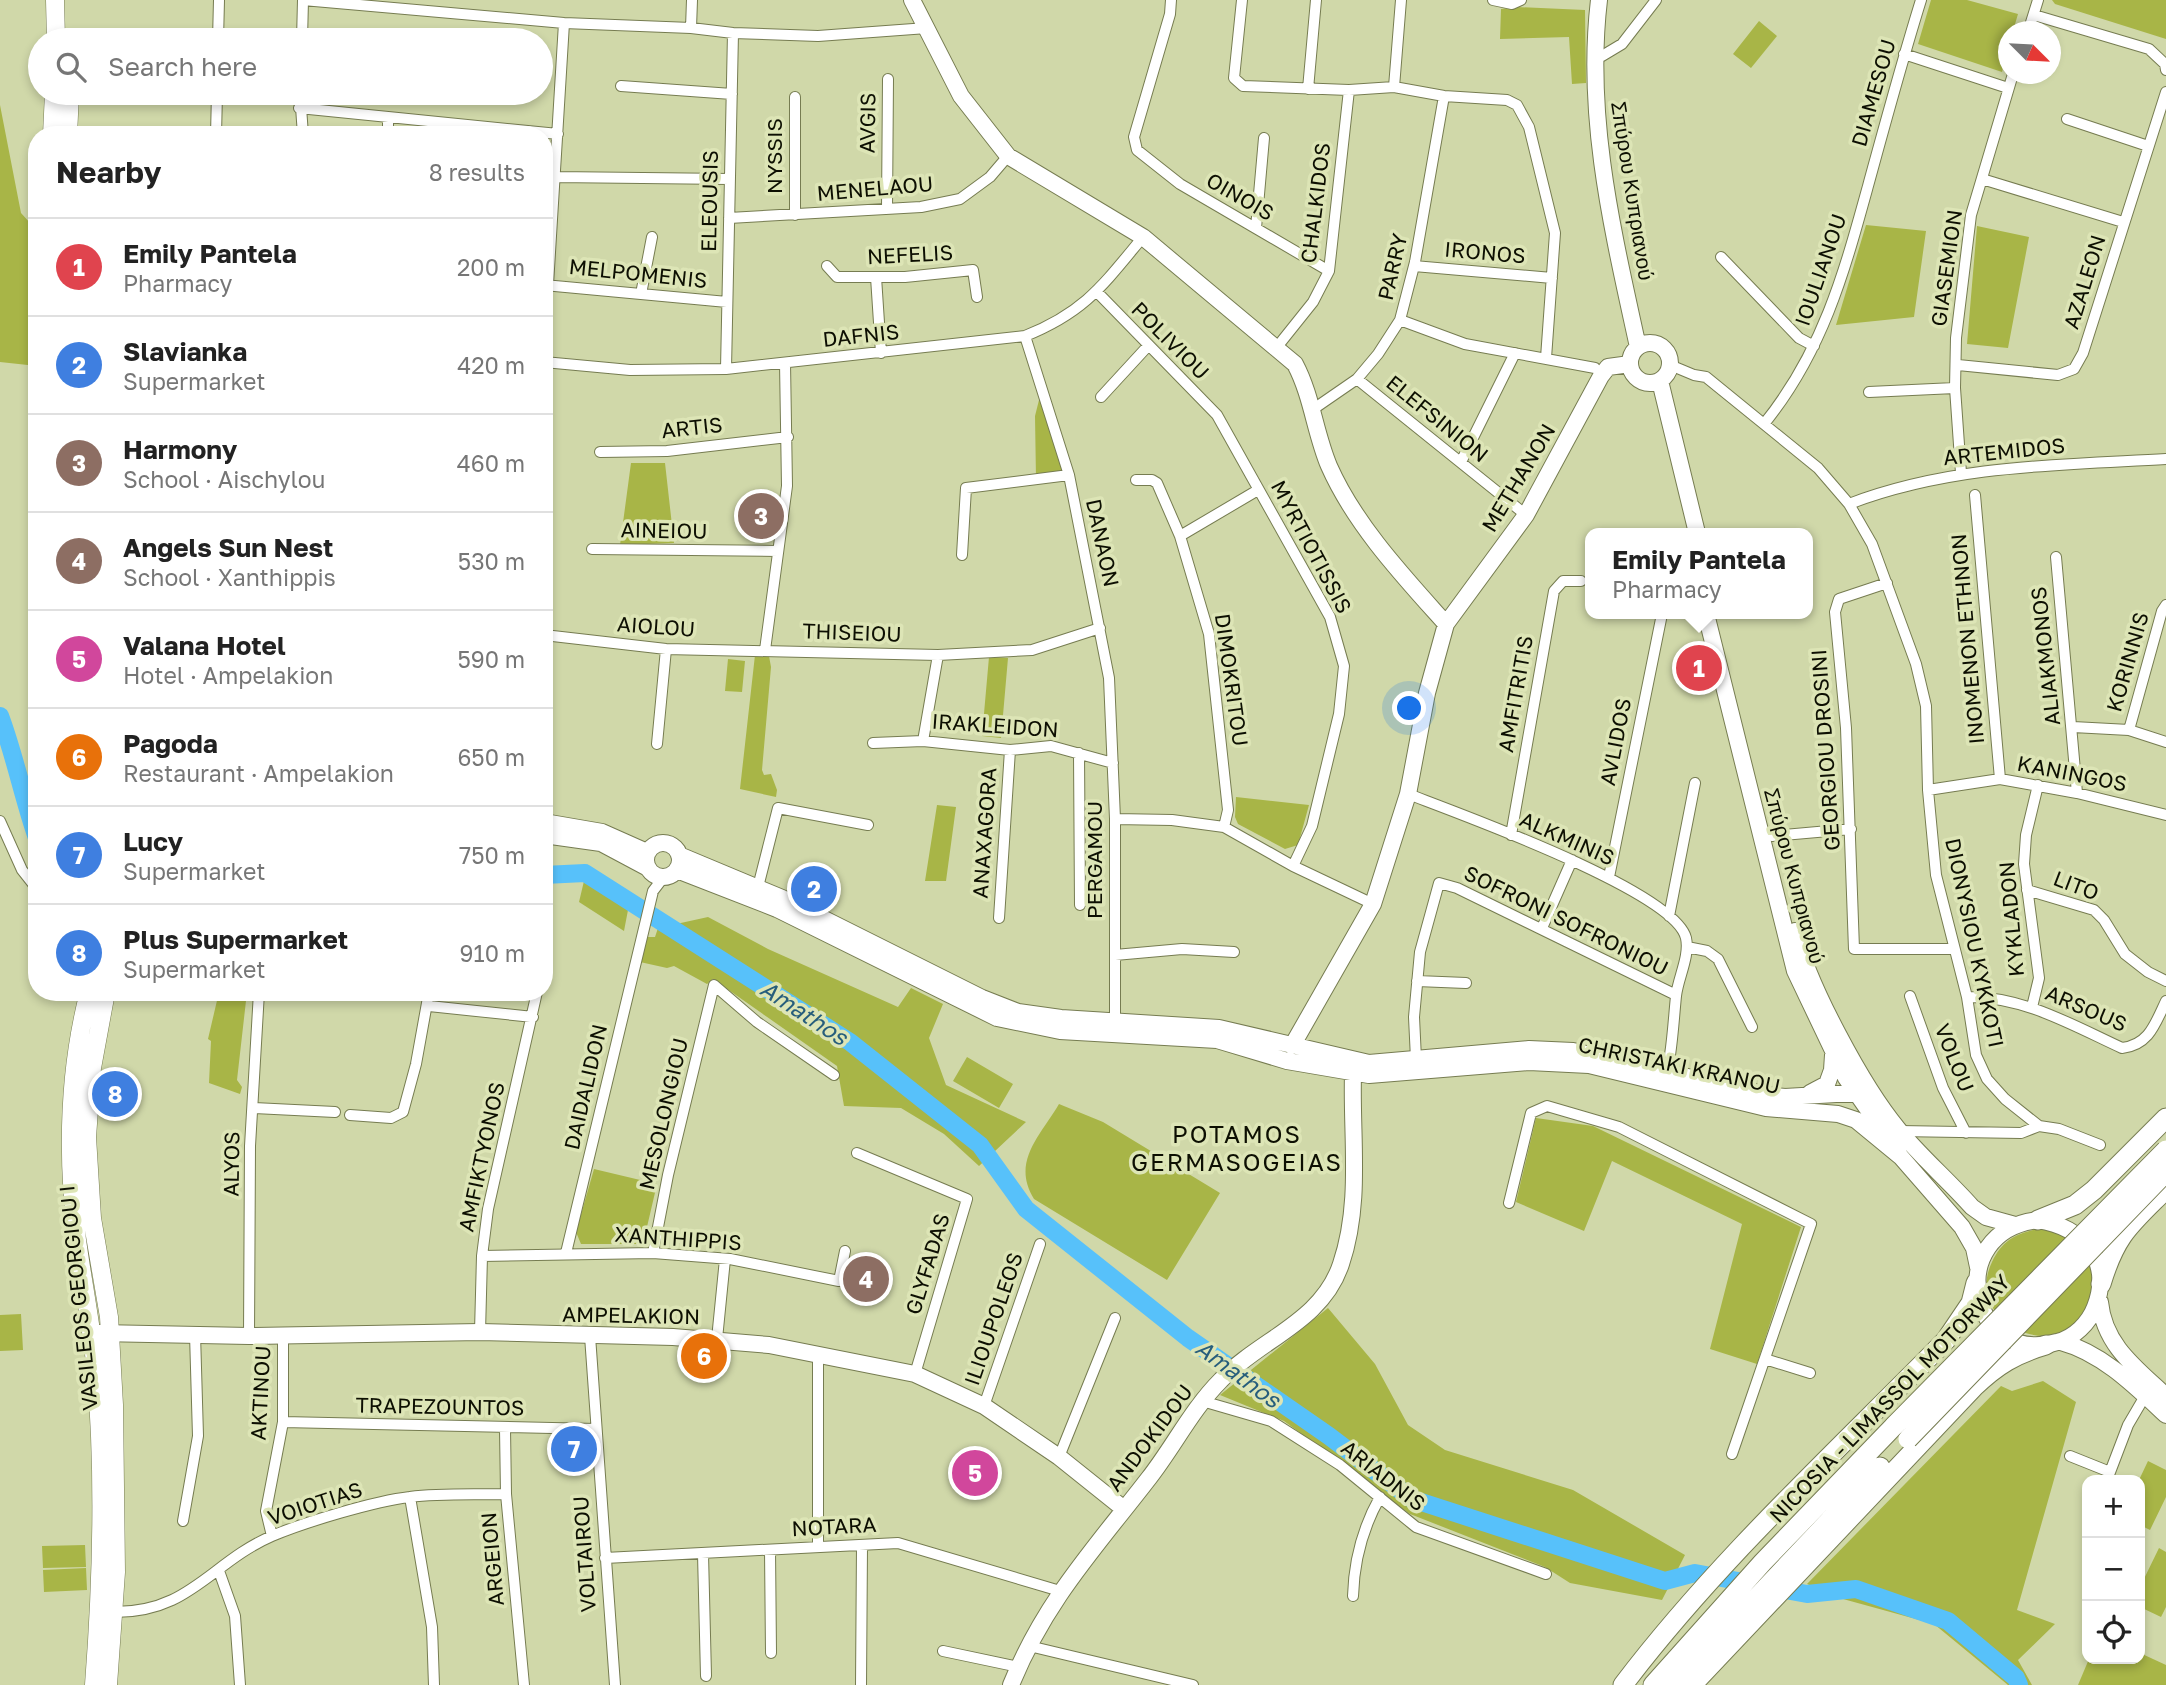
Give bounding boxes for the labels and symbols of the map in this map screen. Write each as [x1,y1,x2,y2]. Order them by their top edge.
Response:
north arrow [1998,21,2061,84]
street label: DIAMESOU [1845,36,1901,149]
street label: AVGIS [853,92,881,154]
street label: Σπύρου Κυπριανού [1606,100,1660,282]
street label: NYSSIS [761,118,787,194]
street label: CHALKIDOS [1295,141,1335,265]
street label: ELEOUSIS [695,150,723,252]
street label: OINOIS [1202,166,1279,226]
street label: MENELAOU [816,170,934,206]
street label: GIASEMION [1925,208,1967,328]
street label: IOULIANOU [1789,210,1851,329]
street label: PARRY [1372,230,1412,303]
street label: AZALEON [2057,232,2111,332]
street label: IRONOS [1443,236,1527,268]
street label: NEFELIS [866,239,954,269]
street label: MELPOMENIS [568,253,709,293]
street label: POLIVIOU [1126,296,1215,385]
street label: DAFNIS [821,318,900,352]
street label: ELEFSINION [1381,369,1494,467]
street label: ARTIS [660,411,724,443]
street label: METHANON [1476,419,1561,536]
street label: ARTEMIDOS [1942,432,2066,470]
street label: MYRTIOTISSIS [1266,476,1358,617]
pin: 3 [738,490,784,542]
street label: DANAON [1081,496,1125,589]
street label: AINEIOU [620,516,708,544]
street label: INOMENON ETHNON [1945,533,1989,745]
street label: ALIAKMONOS [2025,585,2065,727]
street label: KORINNIS [2100,609,2154,715]
street label: AIOLOU [616,610,696,642]
street label: DIMOKRITOU [1210,612,1254,748]
street label: THISEIOU [802,617,902,647]
street label: AMFITRITIS [1492,633,1538,754]
pin: 1 [1676,642,1722,694]
street label: GEORGIOU DROSINI [1805,648,1845,852]
your location [1392,691,1426,725]
street label: AVLIDOS [1594,696,1636,788]
street label: IRAKLEIDON [931,708,1059,742]
street label: KANINGOS [2015,750,2129,796]
street label: ANAXAGORA [966,767,1002,899]
street label: Σπύρου Κυπριανού [1759,785,1831,966]
street label: PERGAMOU [1081,801,1107,919]
street label: ALKMINIS [1516,806,1619,871]
street label: DIONYSIOU KYKKOTI [1940,836,2010,1050]
street label: SOFRONI SOFRONIOU [1460,859,1673,981]
street label: KYKLADON [1993,860,2029,978]
pin: 2 [791,863,837,915]
street label: LITO [2050,865,2103,906]
water label: Amathos [756,974,854,1051]
street label: ARSOUS [2042,979,2131,1037]
street label: VOLOU [1930,1020,1980,1096]
street label: DAIDALIDON [558,1021,612,1152]
street label: CHRISTAKI KRANOU [1576,1031,1783,1099]
street label: MESOLONGIOU [633,1035,693,1192]
pin: 8 [92,1068,138,1120]
street label: AMFIKTYONOS [452,1079,510,1234]
district label: POTAMOS GERMASOGEIAS [1131,1119,1343,1176]
street label: ALYOS [217,1131,245,1197]
street label: VASILEOS GEORGIOU I [53,1184,103,1412]
street label: GLYFADAS [899,1210,955,1318]
street label: XANTHIPPIS [614,1221,743,1255]
street label: ILIOUPOLEOS [958,1249,1028,1389]
pin: 4 [843,1253,889,1305]
street label: NICOSIA - LIMASSOL MOTORWAY [1764,1268,2015,1528]
street label: AMPELAKION [562,1301,700,1329]
pin: 6 [681,1330,727,1382]
water label: Amathos [1191,1333,1287,1414]
street label: AKTINOU [245,1345,275,1441]
street label: ANDOKIDOU [1101,1379,1198,1496]
street label: TRAPEZOUNTOS [355,1392,525,1420]
pin: 7 [551,1423,597,1475]
street label: ARIADNIS [1336,1434,1431,1516]
pin: 5 [952,1447,998,1499]
street label: VOIOTIAS [264,1476,365,1531]
street label: VOLTAIROU [567,1495,601,1613]
street label: ARGEION [475,1511,509,1607]
street label: NOTARA [791,1511,877,1541]

